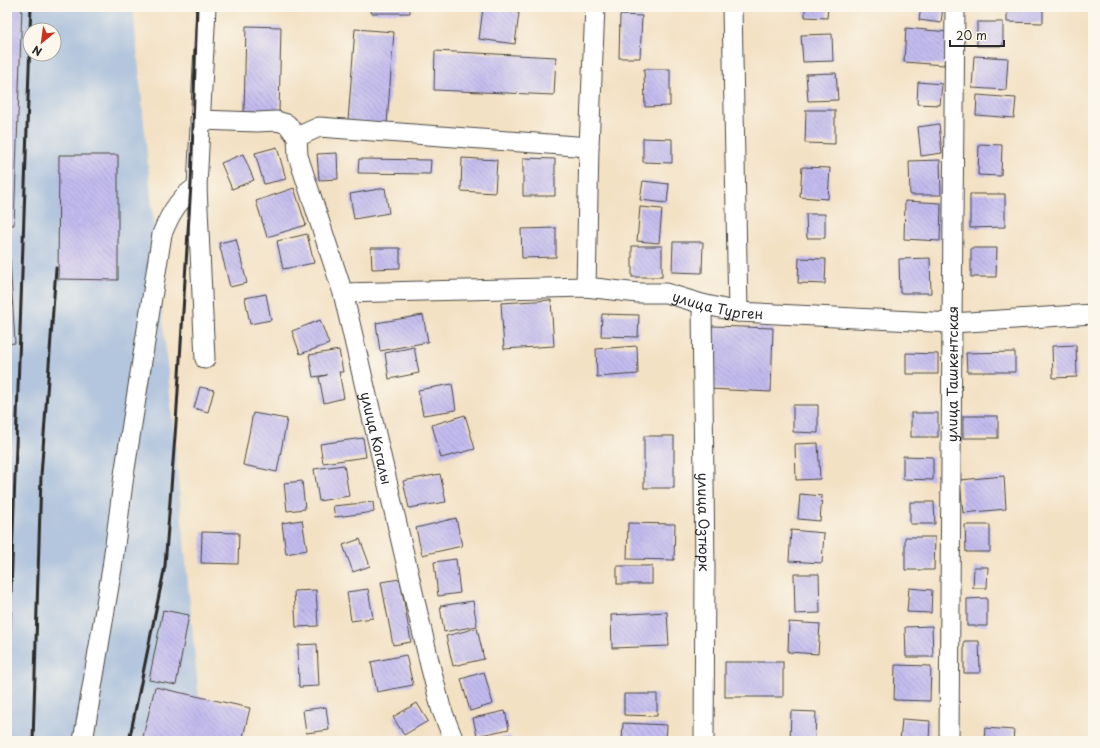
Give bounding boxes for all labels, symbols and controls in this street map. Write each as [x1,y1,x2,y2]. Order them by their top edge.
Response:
north arrow [22,22,62,62]
scale bar [950,22,1004,48]
text: 20 m [956,26,987,44]
text: N [29,41,45,61]
street label: улица Турген [670,285,764,324]
street label: улица Ташкентская [941,306,963,442]
street label: улица Когалы [356,389,398,486]
street label: улица Озтюрк [693,473,716,571]

